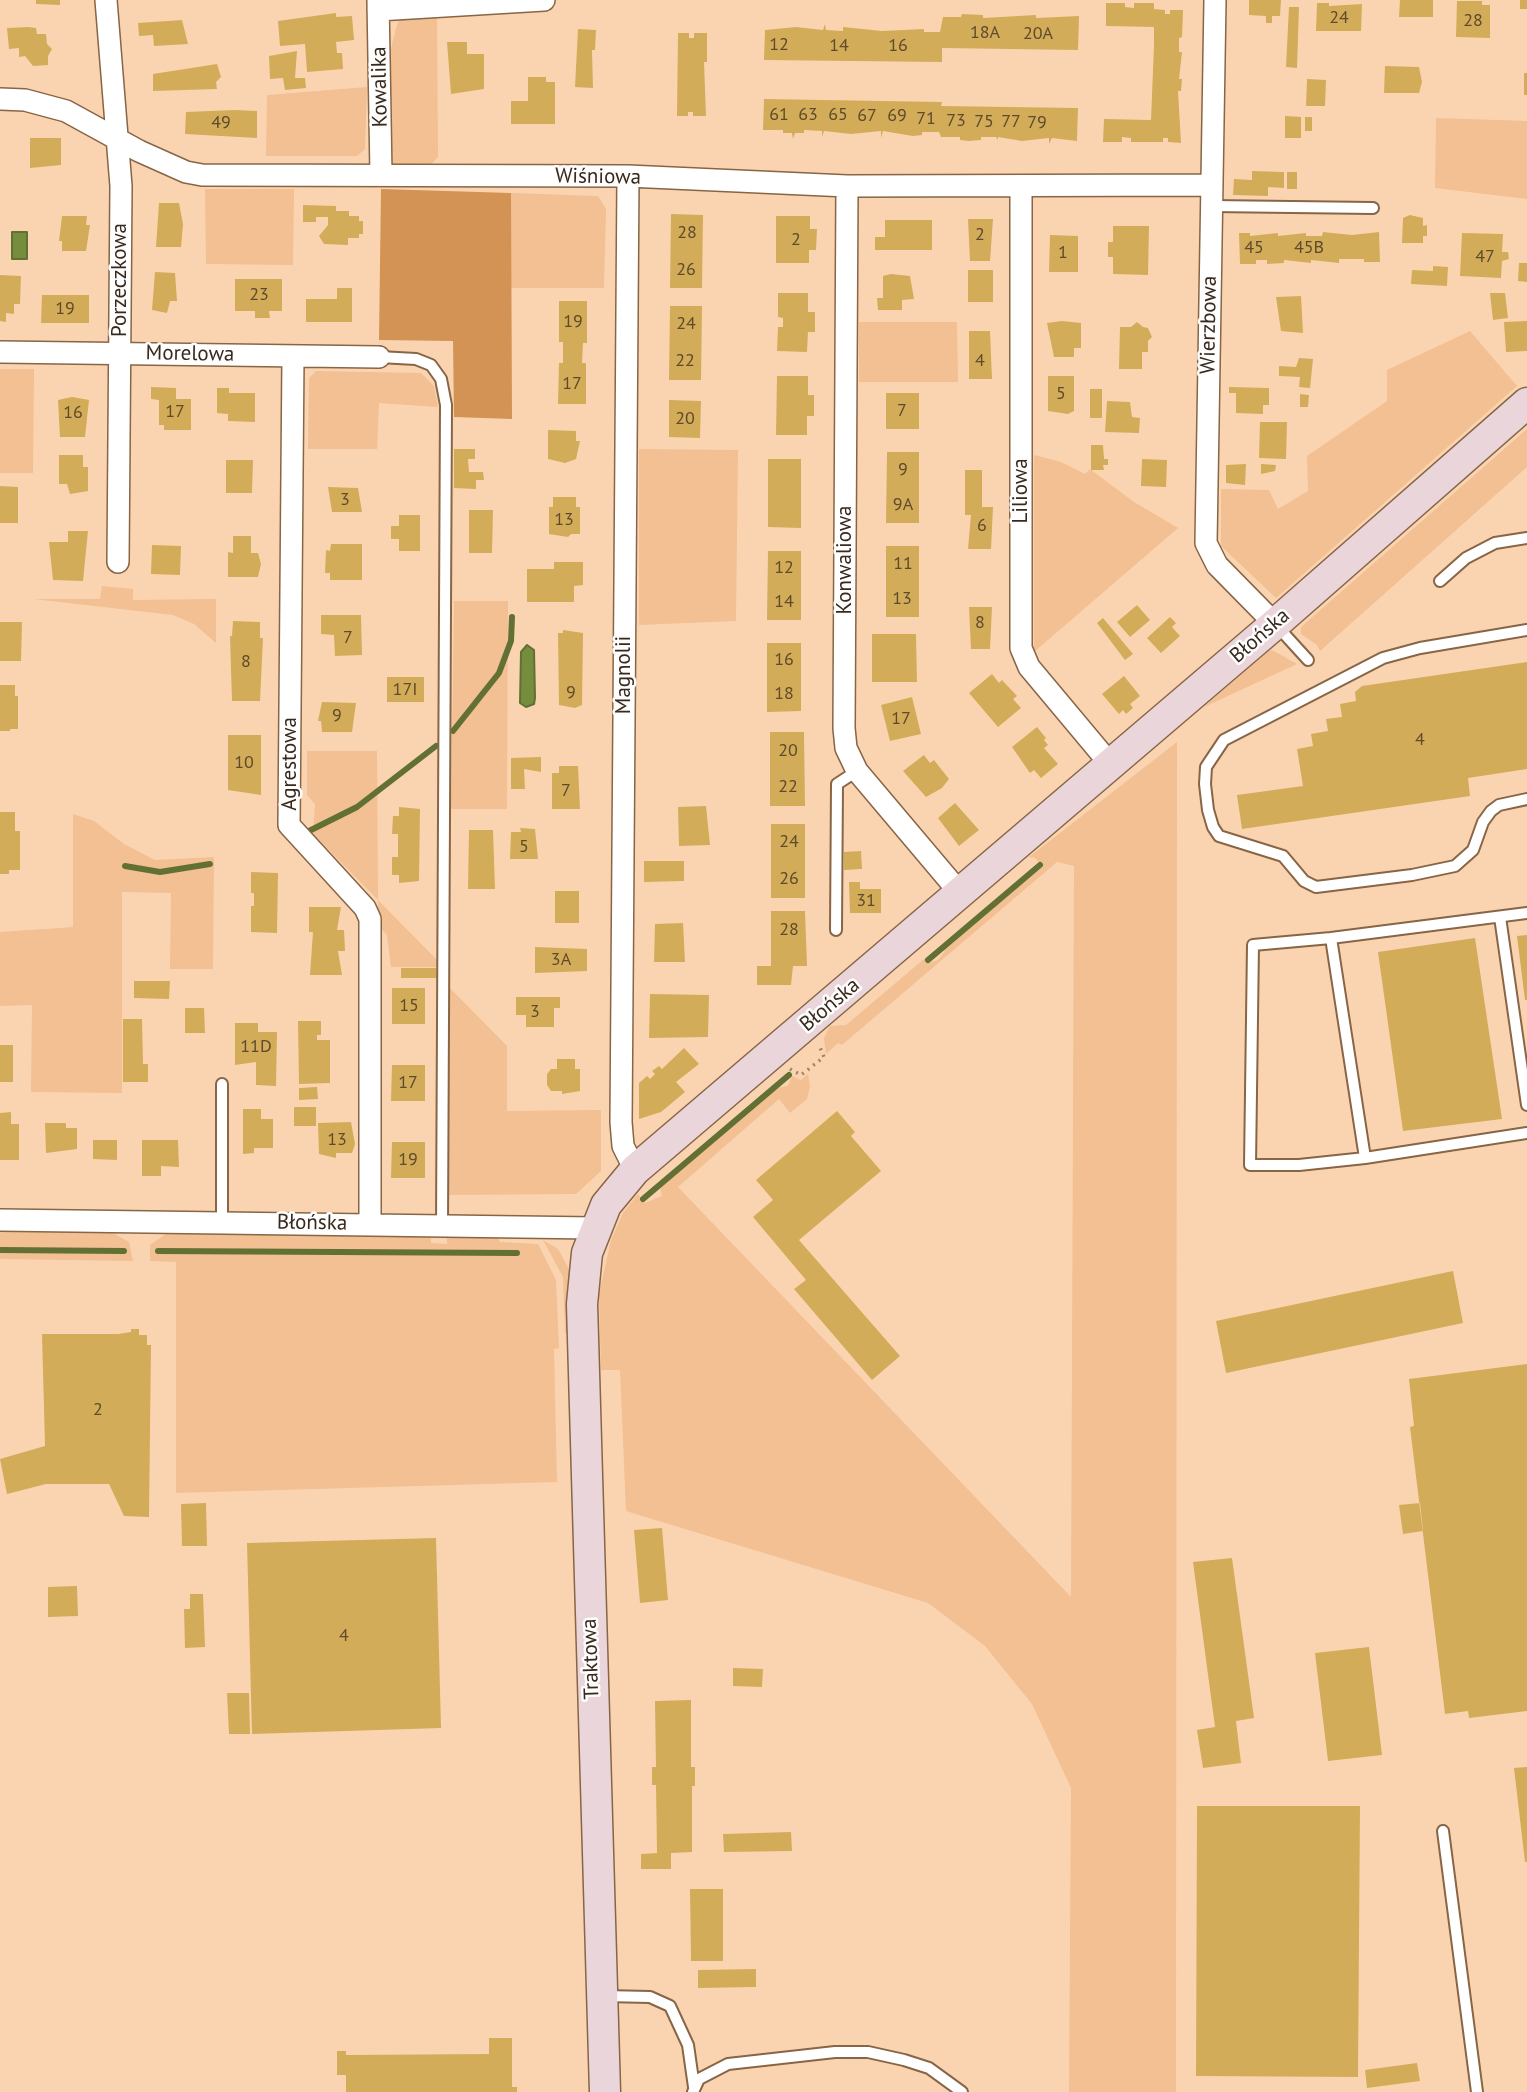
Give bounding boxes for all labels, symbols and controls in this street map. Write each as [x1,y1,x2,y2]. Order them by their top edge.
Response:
house number: 24 [1329,7,1349,29]
house number: 28 [1463,10,1483,32]
house number: 18A [970,22,1000,44]
house number: 20A [1023,23,1053,45]
house number: 12 [769,34,789,56]
house number: 14 [829,35,849,57]
house number: 16 [888,35,908,57]
street label: Kowalika [367,46,393,128]
house number: 61 [769,104,789,126]
house number: 63 [798,104,818,126]
house number: 65 [828,104,848,126]
house number: 67 [857,105,877,127]
house number: 69 [887,105,907,127]
house number: 71 [916,108,936,130]
house number: 73 [946,110,966,132]
house number: 75 [974,111,994,133]
house number: 77 [1001,111,1021,133]
house number: 49 [211,112,231,134]
house number: 79 [1027,112,1047,134]
street label: Wiśniowa [555,164,641,190]
house number: 28 [677,222,697,244]
street label: Porzeczkowa [107,223,133,337]
house number: 2 [975,224,985,246]
house number: 2 [791,229,801,251]
house number: 45 [1244,237,1264,259]
house number: 45B [1294,237,1324,259]
house number: 1 [1058,242,1068,264]
house number: 47 [1475,246,1495,268]
house number: 26 [676,259,696,281]
street label: Wierzbowa [1196,276,1222,374]
house number: 23 [249,284,269,306]
house number: 19 [55,298,75,320]
house number: 19 [563,311,583,333]
house number: 24 [676,313,696,335]
street label: Morelowa [145,341,235,367]
house number: 22 [675,350,695,372]
house number: 4 [975,350,985,372]
house number: 17 [562,373,582,395]
house number: 5 [1056,383,1066,405]
house number: 7 [897,400,907,422]
house number: 17 [165,401,185,423]
house number: 16 [63,402,83,424]
house number: 20 [675,408,695,430]
street label: Liliowa [1008,458,1034,524]
house number: 9 [898,459,908,481]
house number: 3 [340,489,350,511]
house number: 9A [893,494,913,516]
street label: Konwaliowa [832,505,858,615]
house number: 13 [554,509,574,531]
house number: 6 [977,515,987,537]
house number: 11 [893,553,913,575]
house number: 12 [774,557,794,579]
house number: 13 [892,588,912,610]
house number: 14 [774,591,794,613]
street label: Błońska [1225,603,1295,669]
house number: 8 [975,612,985,634]
house number: 7 [343,627,353,649]
street label: Magnolii [611,636,637,714]
house number: 16 [774,649,794,671]
house number: 8 [241,651,251,673]
house number: 17I [393,679,417,701]
house number: 9 [566,682,576,704]
house number: 18 [774,683,794,705]
house number: 9 [332,705,342,727]
house number: 17 [891,708,911,730]
street label: Agrestowa [277,717,303,811]
house number: 4 [1415,729,1425,751]
house number: 20 [778,740,798,762]
house number: 10 [234,752,254,774]
house number: 22 [778,776,798,798]
house number: 7 [561,780,571,802]
house number: 24 [779,831,799,853]
house number: 5 [519,836,529,858]
house number: 26 [779,868,799,890]
house number: 31 [856,890,876,912]
house number: 28 [779,919,799,941]
house number: 3A [551,949,571,971]
street label: Błońska [795,973,865,1037]
house number: 15 [399,995,419,1017]
house number: 3 [530,1001,540,1023]
house number: 11D [240,1036,272,1058]
house number: 17 [398,1072,418,1094]
house number: 13 [327,1129,347,1151]
house number: 19 [398,1149,418,1171]
street label: Błońska [277,1210,347,1236]
house number: 2 [93,1399,103,1421]
street label: Traktowa [577,1618,605,1700]
house number: 4 [339,1625,349,1647]

